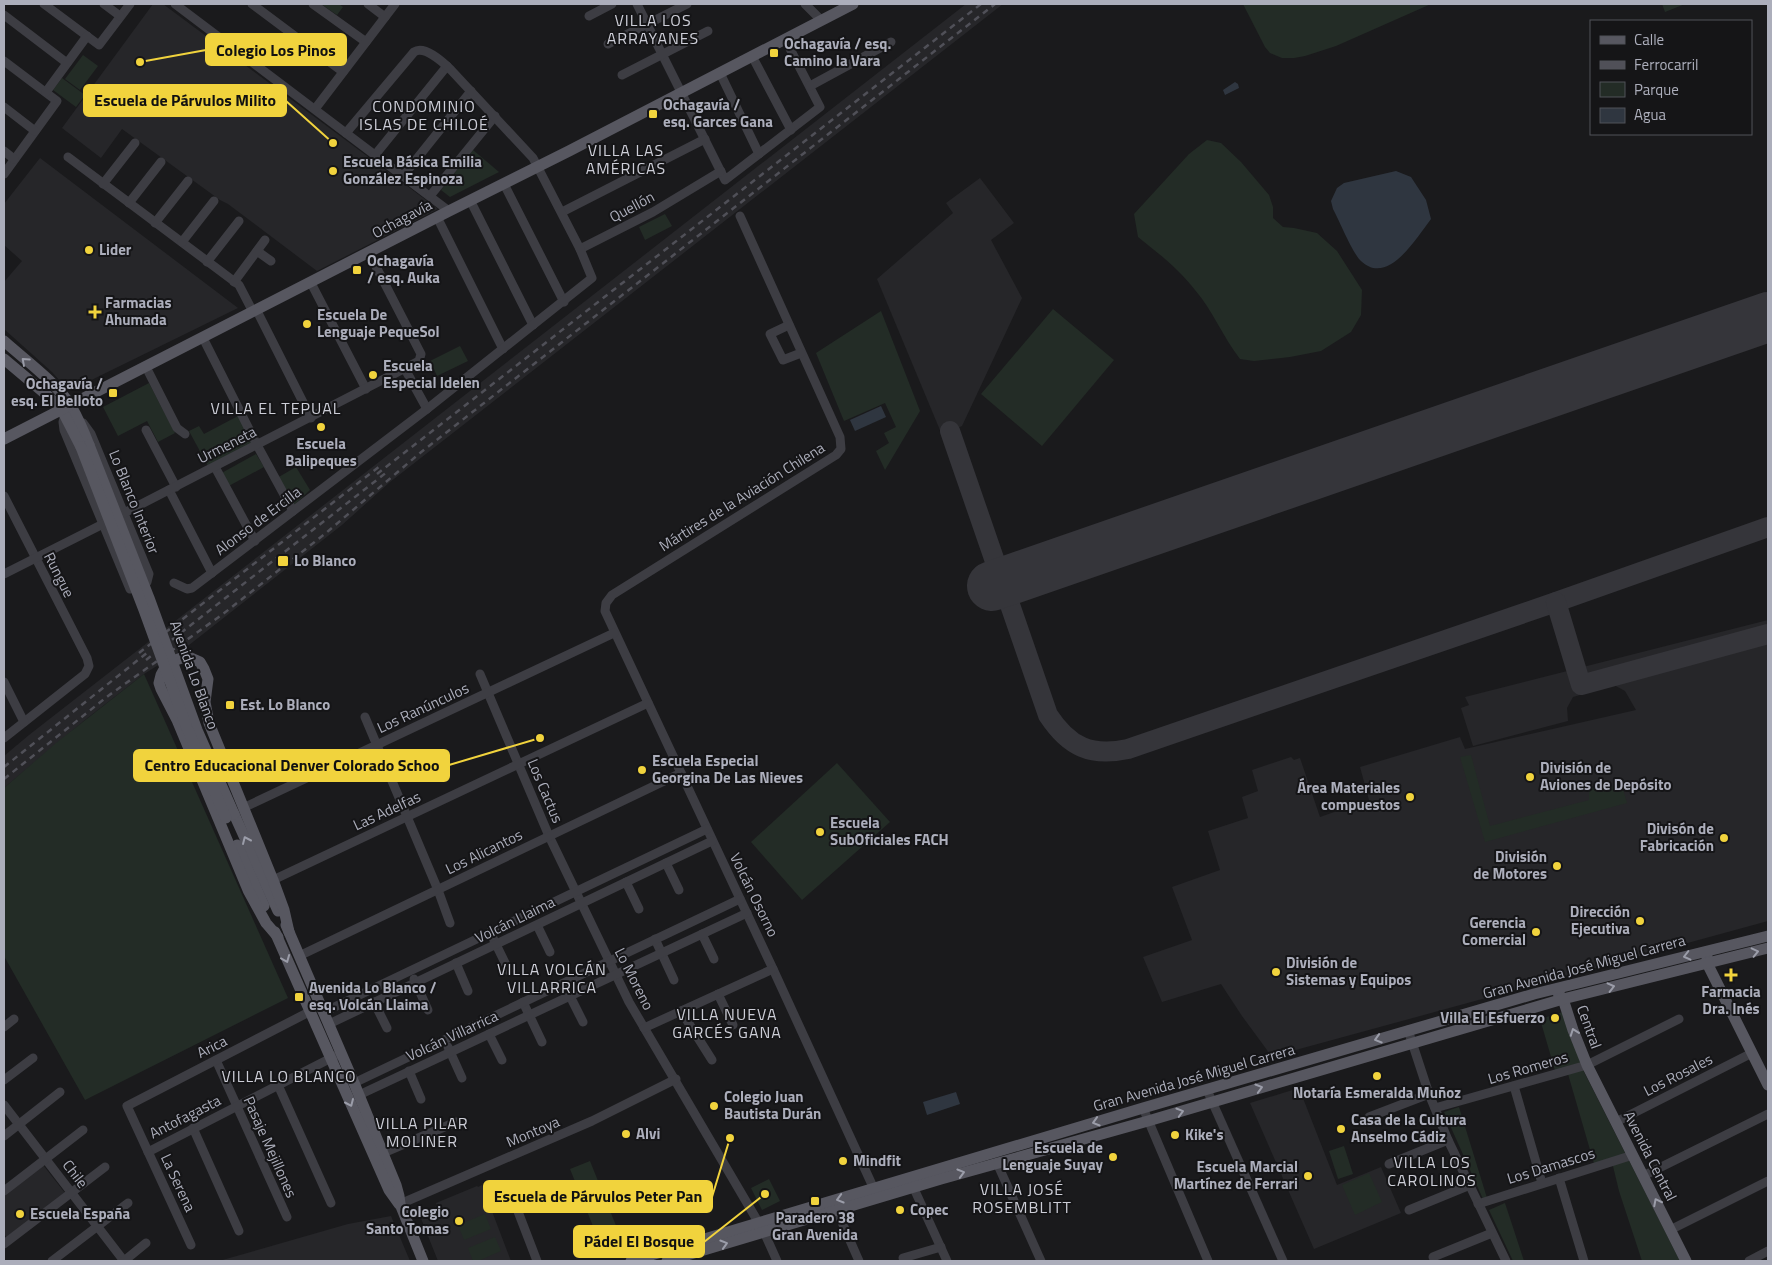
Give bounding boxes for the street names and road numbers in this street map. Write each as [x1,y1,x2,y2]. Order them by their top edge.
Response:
street label: Quellón [605,185,659,228]
street label: Ochagavía [368,193,436,244]
street label: Urmeneta [193,420,261,469]
street label: Mártires de la Aviación Chilena [654,436,830,557]
street label: Lo Blanco Interior [103,446,166,557]
street label: Alonso de Ercilla [210,480,306,561]
street label: Rungue [38,548,81,602]
street label: Avenida Lo Blanco [164,617,225,733]
street label: Los Ranúnculos [373,676,473,739]
street label: Los Cactus [522,755,569,826]
street label: Las Adelfas [349,785,424,836]
street label: Los Alicantos [441,823,526,880]
street label: Volcán Osorno [724,849,785,941]
street label: Volcán Llaima [471,890,559,949]
street label: Gran Avenida José Miguel Carrera [1480,928,1688,1005]
street label: Lo Moreno [609,944,660,1014]
street label: Central [1571,1002,1608,1052]
street label: Volcán Villarrica [402,1004,502,1067]
street label: Arica [193,1029,231,1064]
street label: Gran Avenida José Miguel Carrera [1090,1038,1298,1117]
street label: Los Romeros [1485,1045,1571,1090]
street label: Los Rosales [1639,1047,1716,1102]
street label: Antofagasta [145,1088,225,1144]
street label: Pasaje Mejillones [238,1092,303,1201]
street label: Avenida Central [1618,1107,1683,1205]
street label: Montoya [502,1110,564,1153]
street label: Los Damascos [1504,1141,1598,1190]
street label: La Serena [155,1150,202,1216]
street label: Chile [57,1155,94,1193]

